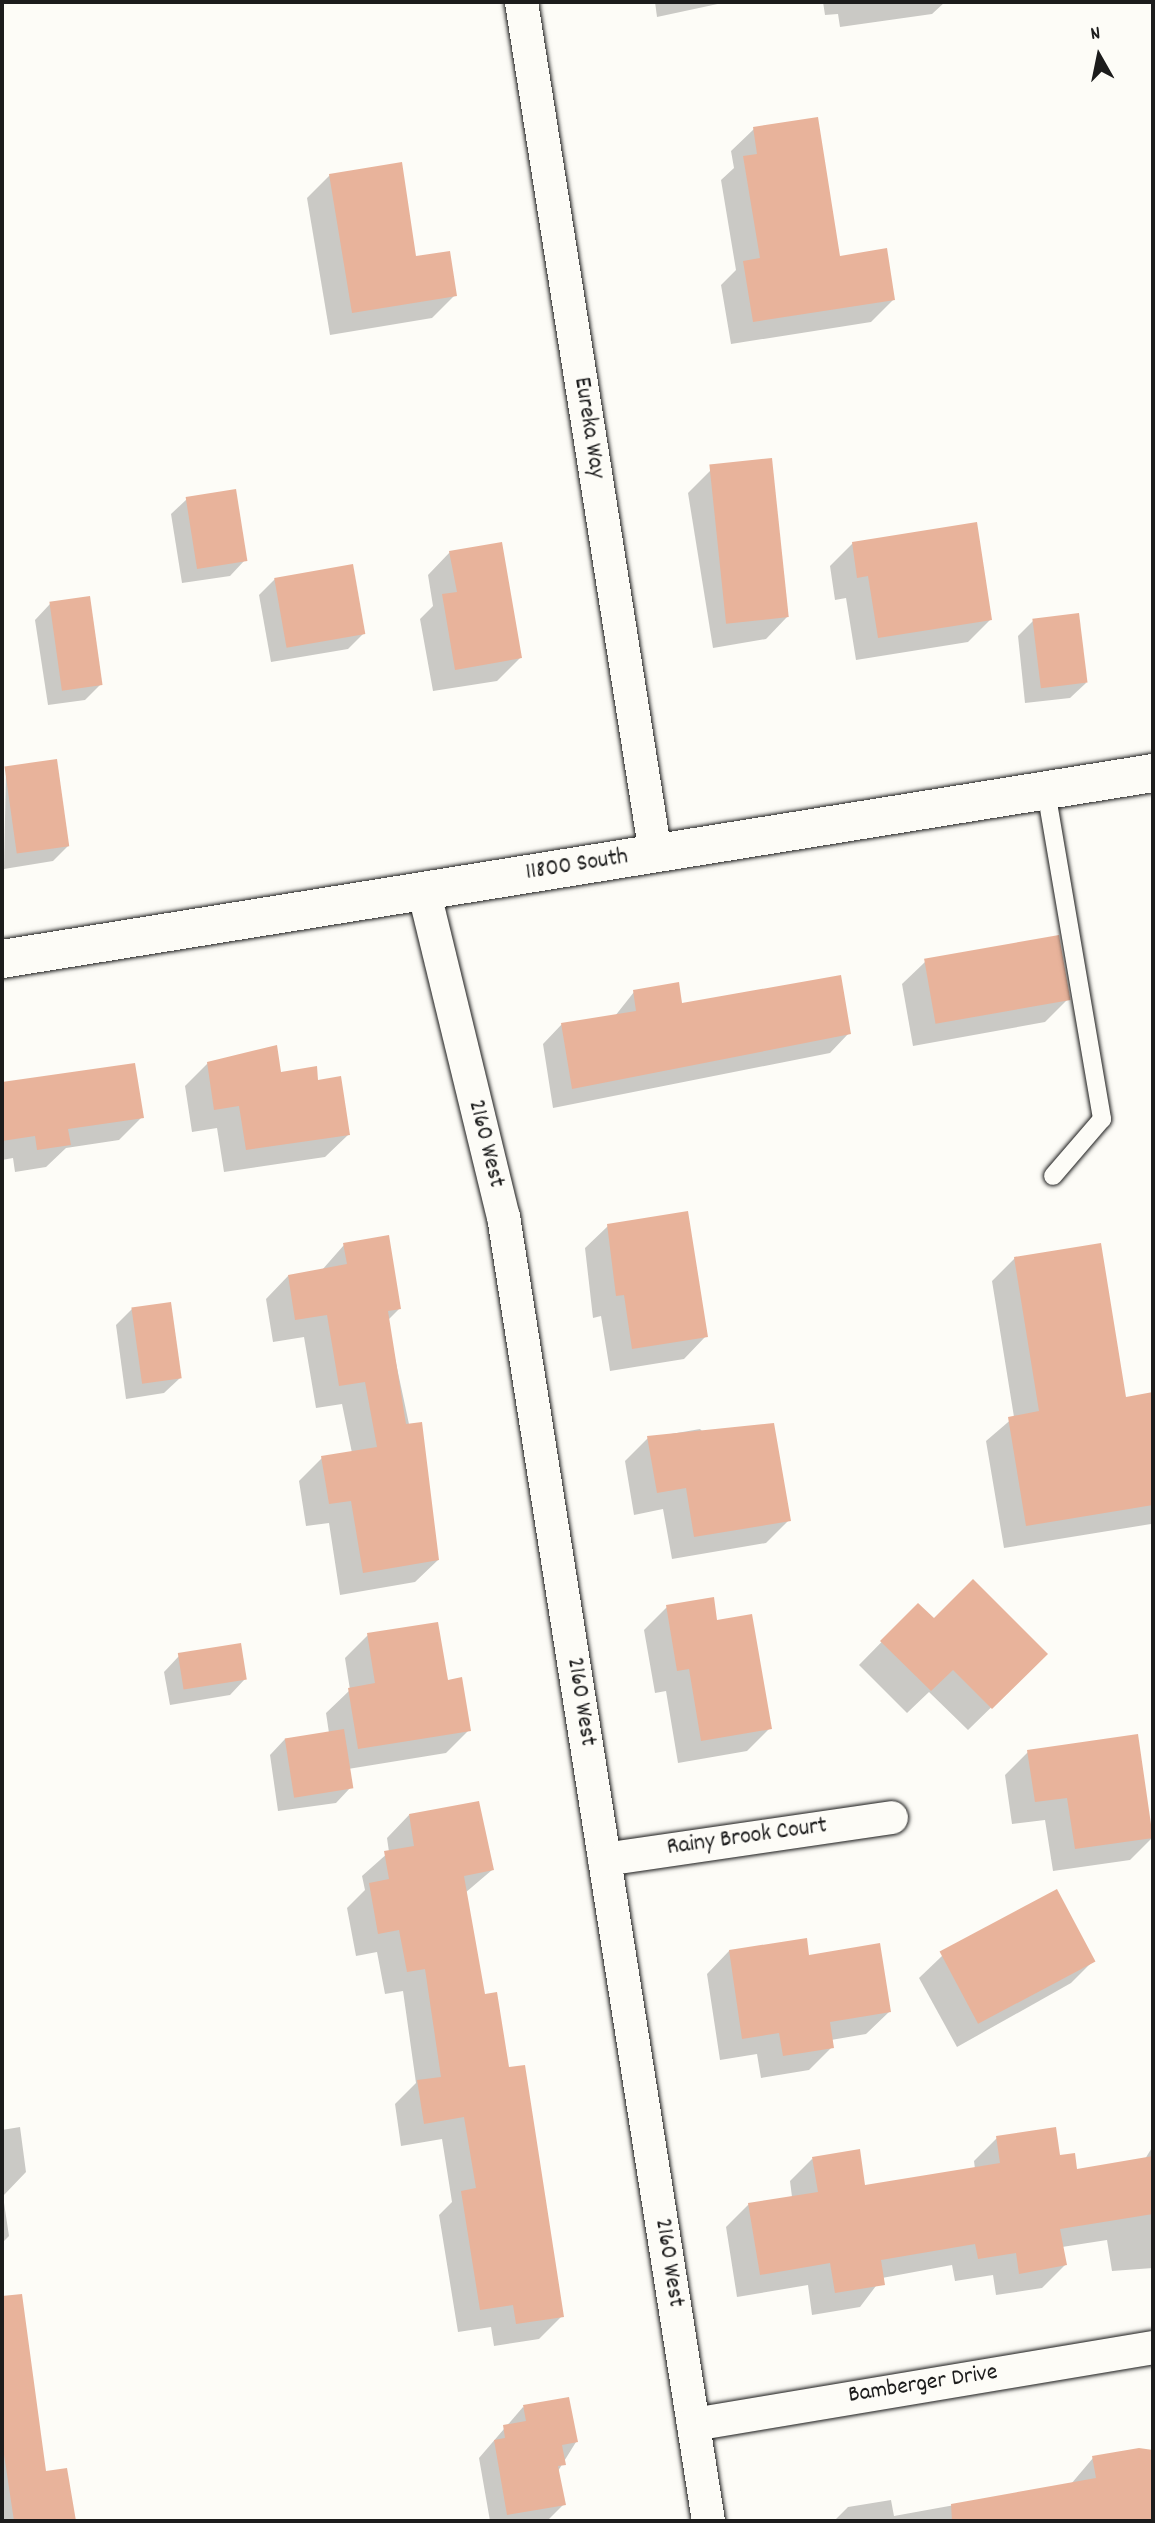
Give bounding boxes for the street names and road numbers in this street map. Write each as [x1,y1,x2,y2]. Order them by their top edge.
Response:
street label: Eureka Way [566,375,610,481]
street label: 11800 South [524,844,630,888]
street label: 2160 West [460,1097,510,1191]
street label: 2160 West [559,1656,601,1748]
street label: Rainy Brook Court [665,1813,829,1863]
street label: 2160 West [647,2217,689,2309]
street label: Bamberger Drive [846,2359,1000,2411]

